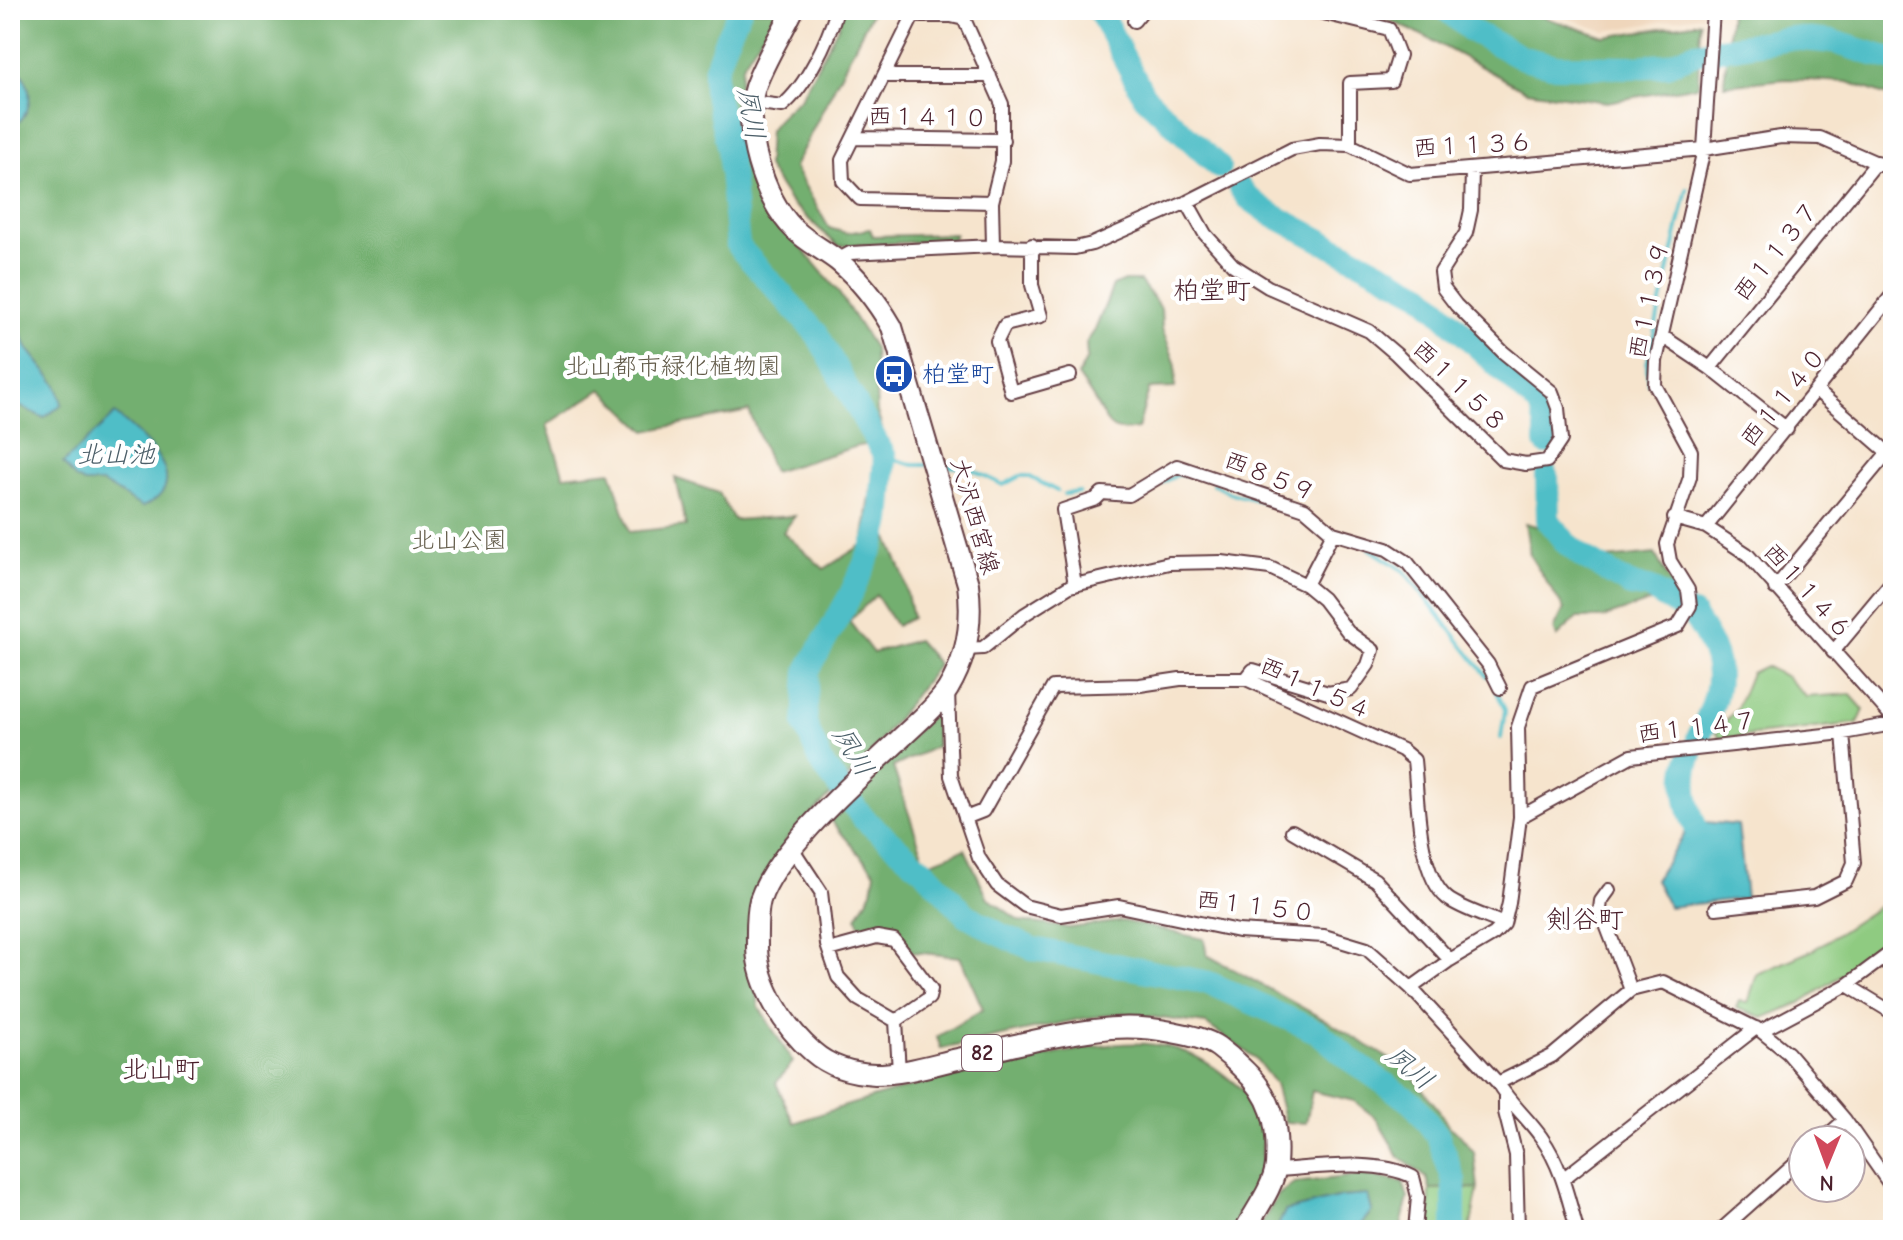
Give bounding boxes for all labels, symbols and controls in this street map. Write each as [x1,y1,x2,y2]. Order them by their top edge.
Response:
water label: 夙川 [732,86,770,142]
street label: 西１４１０ [868,102,988,132]
street label: 西１１３６ [1412,128,1534,162]
street label: 西１１３７ [1727,196,1825,306]
street label: 西１１３９ [1623,238,1675,362]
district label: 柏堂町 [1173,276,1251,306]
street label: 西１１５８ [1407,334,1513,438]
street label: 西１１４０ [1734,342,1832,452]
park label: 北山都市緑化植物園 [565,352,781,380]
bus stop icon: 柏堂町 [873,353,915,395]
place label: 柏堂町 [922,360,994,388]
water label: 北山池 [77,440,156,470]
street label: 西８５９ [1220,445,1320,507]
street label: 大沢西宮線 [945,454,1005,578]
park label: 北山公園 [411,526,507,554]
street label: 西１１４６ [1757,537,1859,645]
street label: 西１１５４ [1255,651,1377,725]
street label: 西１１４７ [1636,706,1758,748]
water label: 夙川 [827,722,879,782]
street label: 西１１５０ [1195,885,1317,927]
district label: 剣谷町 [1546,905,1624,935]
road number: 82 [962,1035,1002,1071]
water label: 夙川 [1380,1040,1440,1096]
district label: 北山町 [122,1055,200,1085]
north arrow [1787,1124,1867,1204]
text: N [1819,1170,1834,1196]

